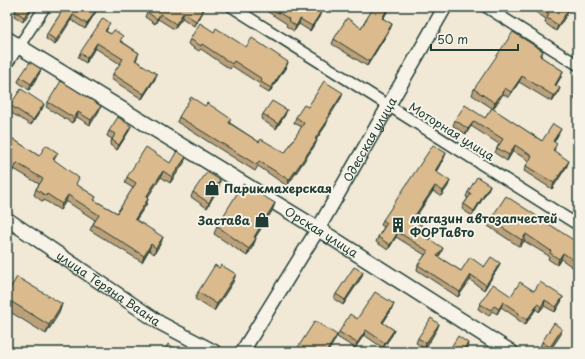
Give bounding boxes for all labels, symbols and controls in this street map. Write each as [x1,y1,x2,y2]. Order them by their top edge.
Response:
scale bar [431,26,518,52]
text: 50 m [437,30,468,48]
street label: Одесская улица [338,93,401,185]
street label: Моторная улица [406,97,499,165]
shop icon: Парикмахерская [203,179,221,197]
place label: Парикмахерская [224,179,332,197]
street label: Орская улица [281,202,362,262]
place label: магазин автозапчестей ФОРТавто [410,209,558,241]
place label: Застава [197,211,251,229]
shop icon: Застава [253,211,271,229]
building icon: магазин автозапчестей ФОРТавто [389,216,407,234]
street label: улица Теряна Ваана [53,246,165,330]

